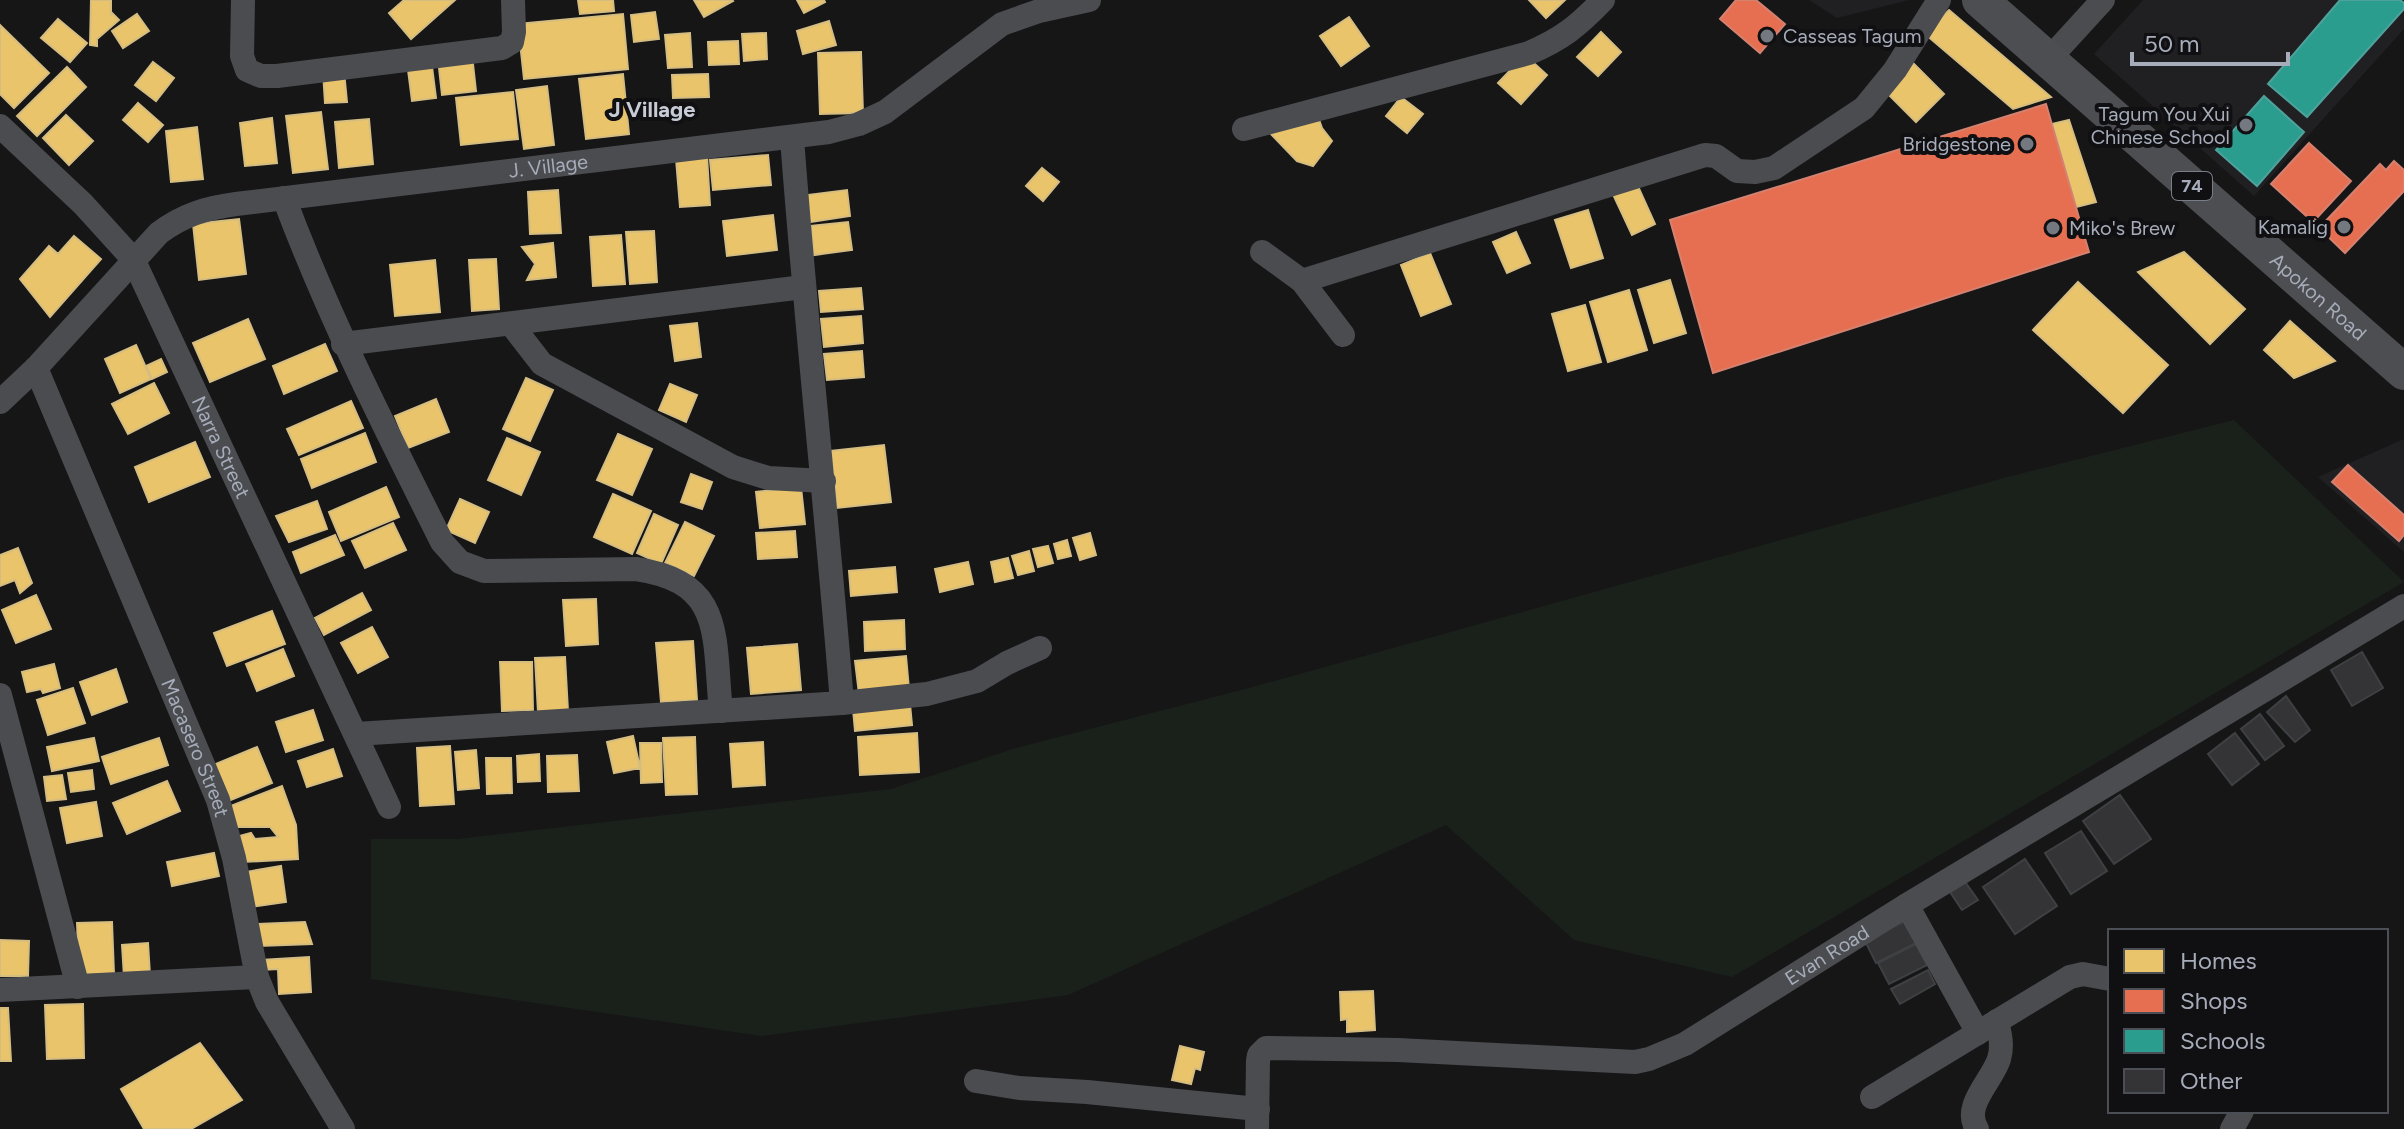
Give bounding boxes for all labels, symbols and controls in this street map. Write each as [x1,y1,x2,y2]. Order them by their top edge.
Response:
scale bar [2132,16,2288,66]
place label: Casseas Tagum [1783,24,1922,48]
marker: Casseas Tagum [1758,27,1776,45]
text: 50 m [2144,29,2200,58]
district label: J Village [609,96,696,123]
place label: Tagum You Xui Chinese School [2091,102,2230,149]
marker: Tagum You Xui Chinese School [2237,116,2255,134]
place label: Bridgestone [1902,132,2011,156]
marker: Bridgestone [2018,135,2036,153]
street label: J. Village [507,149,589,183]
road number: 74 [2172,172,2212,200]
place label: Kamalig [2258,215,2328,239]
place label: Miko's Brew [2069,216,2176,240]
marker: Kamalig [2335,218,2353,236]
marker: Miko's Brew [2044,219,2062,237]
street label: Apokon Road [2265,248,2371,345]
street label: Narra Street [187,392,255,502]
street label: Macasero Street [156,675,234,820]
street label: Evan Road [1780,920,1873,990]
legend [2108,929,2388,1113]
text: Homes [2180,946,2257,975]
text: Shops [2180,986,2247,1015]
text: Schools [2180,1026,2265,1055]
text: Other [2180,1066,2242,1095]

